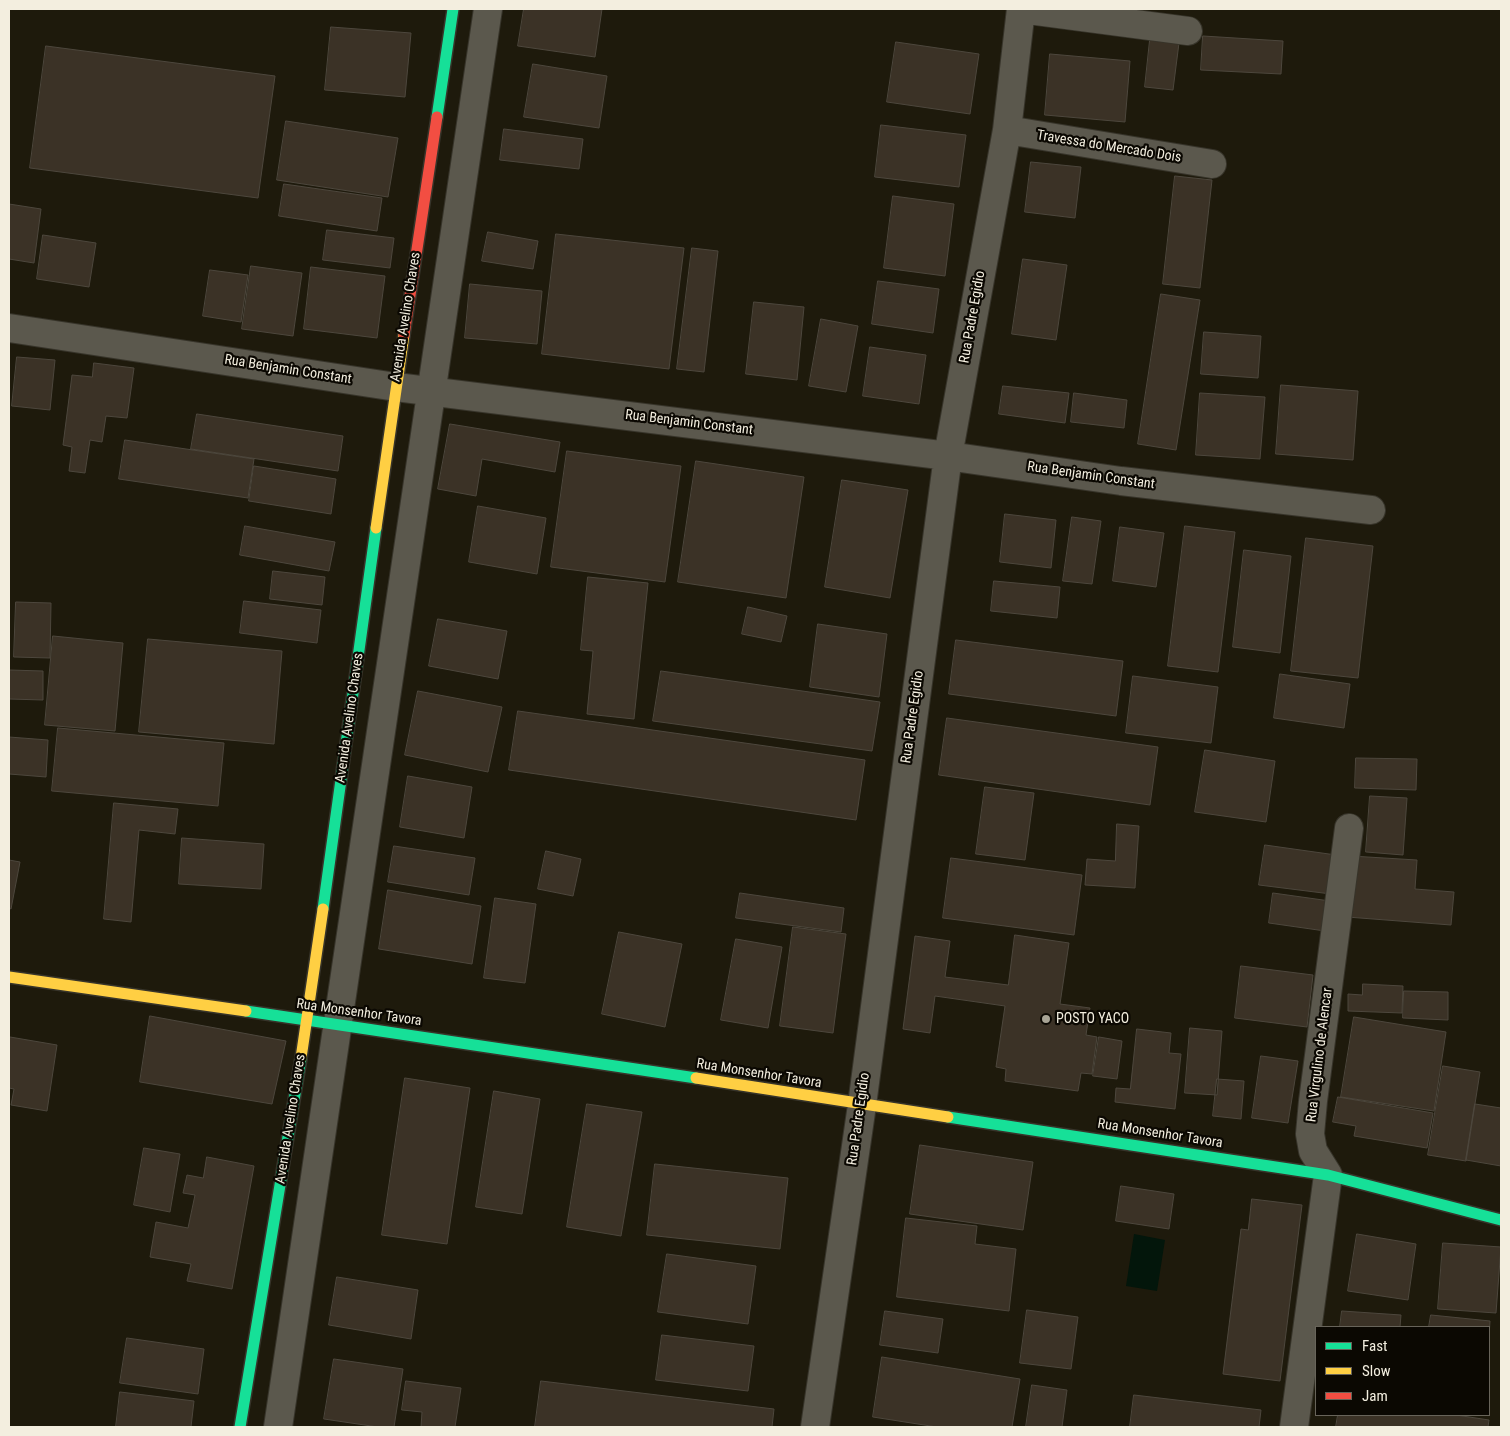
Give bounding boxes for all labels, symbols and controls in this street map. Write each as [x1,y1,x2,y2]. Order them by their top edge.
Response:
street label: Travessa do Mercado Dois [1036,127,1182,167]
street label: Avenida Avelino Chaves [387,251,425,383]
street label: Rua Padre Egidio [957,270,989,364]
street label: Rua Benjamin Constant [223,352,353,388]
street label: Rua Benjamin Constant [624,407,754,439]
street label: Rua Benjamin Constant [1026,459,1156,493]
street label: Avenida Avelino Chaves [333,652,367,784]
street label: Rua Padre Egidio [898,670,928,764]
street label: Rua Virgulino de Alencar [1303,987,1337,1123]
street label: Rua Monsenhor Tavora [295,996,423,1030]
place label: POSTO YACO [1056,1011,1129,1027]
marker: POSTO YACO [1040,1013,1052,1025]
street label: Avenida Avelino Chaves [272,1053,310,1185]
street label: Rua Monsenhor Tavora [695,1056,823,1092]
street label: Rua Padre Egidio [844,1072,874,1166]
street label: Rua Monsenhor Tavora [1096,1116,1224,1152]
legend [1315,1326,1490,1416]
text: Fast [1362,1337,1387,1355]
text: Slow [1362,1362,1391,1380]
text: Jam [1362,1387,1388,1405]

